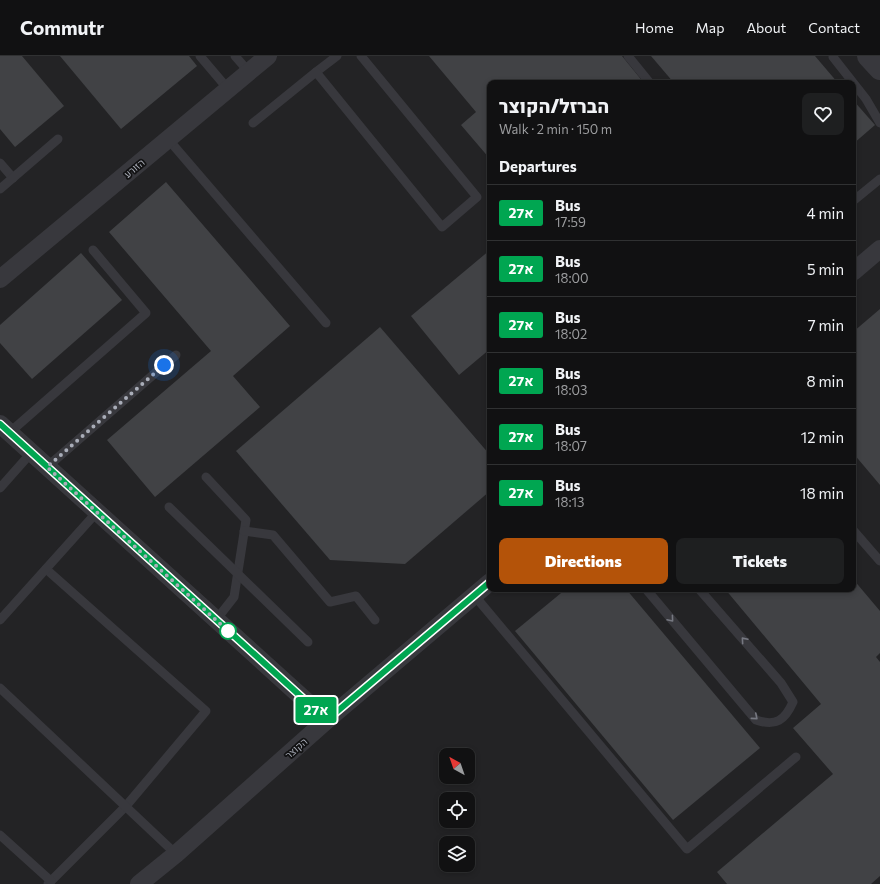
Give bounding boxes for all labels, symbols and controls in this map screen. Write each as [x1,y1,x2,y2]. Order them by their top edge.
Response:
text: Commutr [20,16,104,39]
text: Home [635,19,674,36]
text: Map [696,19,724,36]
text: About [746,19,786,36]
text: Contact [808,19,860,36]
button: heart [802,93,844,135]
text: הברזל/הקוצר [499,94,609,117]
text: Walk · 2 min · 150 m [499,121,612,137]
street label: הזורע [121,156,147,180]
text: Departures [499,157,577,175]
text: Bus [555,196,580,214]
text: 27א [508,204,534,221]
text: 4 min [807,204,844,222]
text: 17:59 [555,214,586,230]
text: Bus [555,252,580,270]
text: 27א [508,260,534,277]
text: 5 min [807,260,844,278]
text: 18:00 [555,270,588,286]
text: Bus [555,308,580,326]
text: 27א [508,316,534,333]
text: 7 min [808,316,844,334]
text: 18:02 [555,326,587,342]
your location [154,355,174,375]
text: Bus [555,364,580,382]
text: 27א [508,372,534,389]
text: 8 min [806,372,844,390]
text: 18:03 [555,382,587,398]
text: Bus [555,420,580,438]
text: 27א [508,428,534,445]
text: 12 min [801,428,844,446]
text: 18:07 [555,438,587,454]
text: Bus [555,476,580,494]
text: 27א [508,484,534,501]
text: 18 min [800,484,844,502]
text: 18:13 [555,494,585,510]
button: Directions [499,538,668,584]
button: Tickets [676,538,844,584]
one-way arrow [666,614,673,622]
unlabelled marker [219,622,237,640]
one-way arrow [742,638,749,645]
line badge: 27א [293,697,339,723]
text: 27א [303,701,329,718]
one-way arrow [750,713,758,720]
street label: הקוצר [282,735,310,761]
north arrow [439,748,475,784]
map controls [439,748,475,872]
button: locate [439,792,475,828]
button: layers [439,836,475,872]

